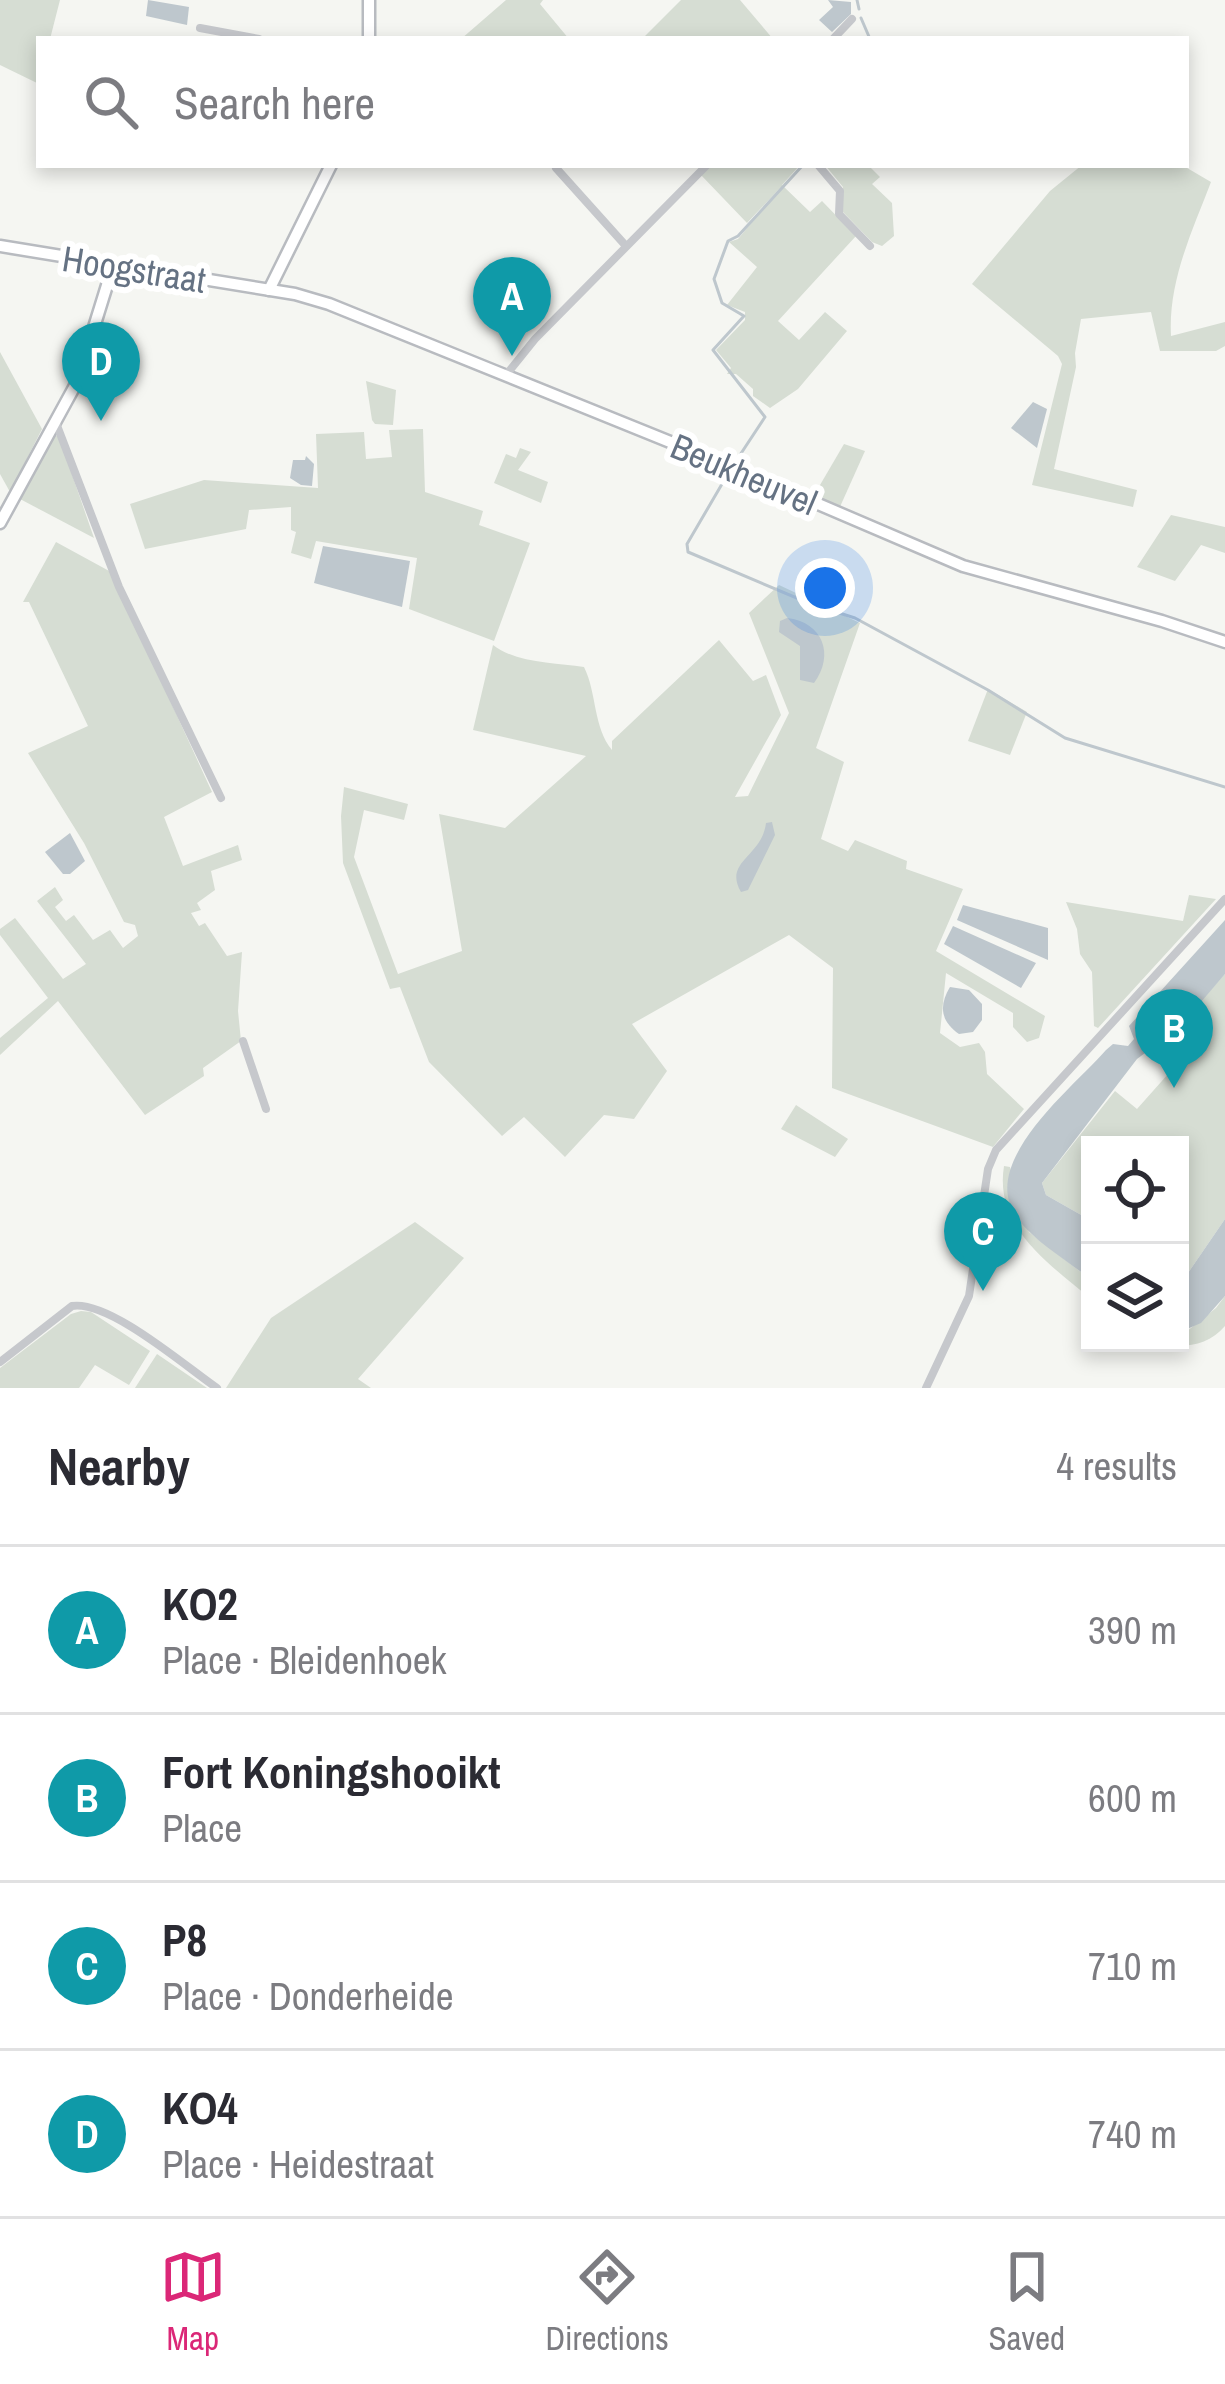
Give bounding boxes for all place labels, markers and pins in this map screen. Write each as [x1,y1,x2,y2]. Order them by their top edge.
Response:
pin: A [473,257,551,356]
pin: D [62,322,140,421]
pin: B [1135,989,1213,1088]
pin: C [944,1192,1022,1291]

